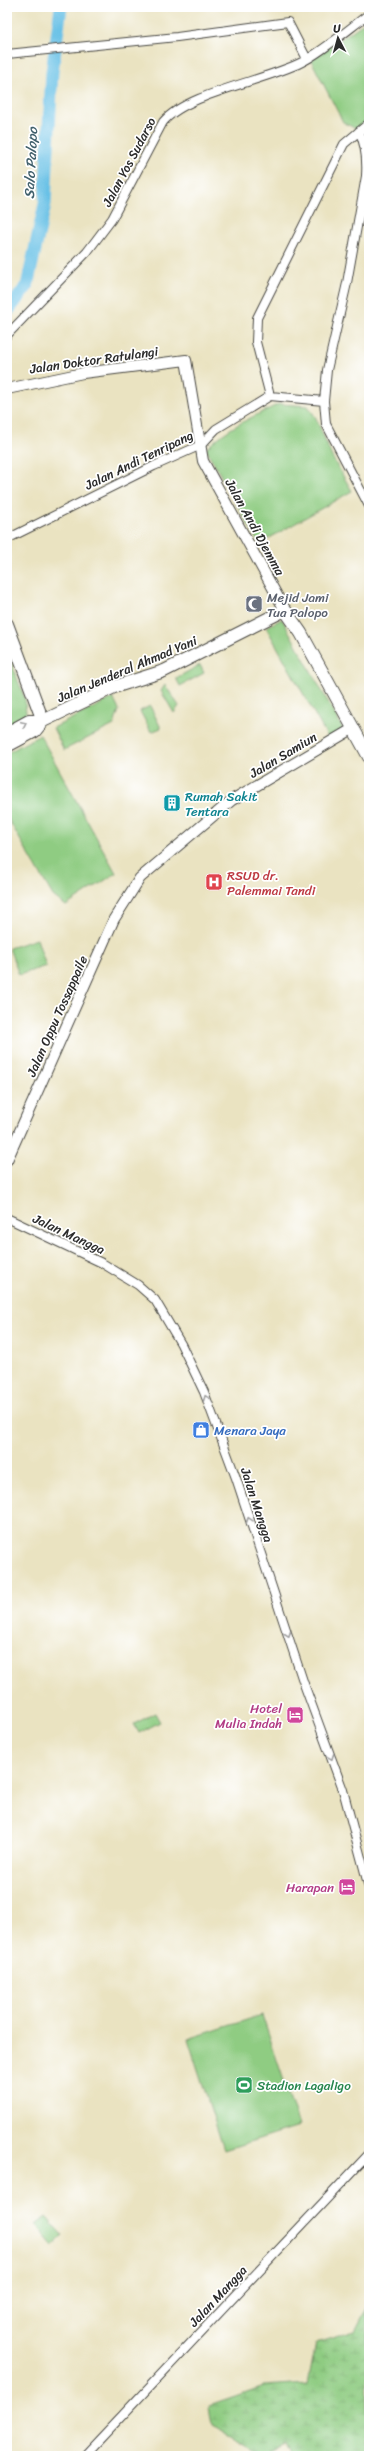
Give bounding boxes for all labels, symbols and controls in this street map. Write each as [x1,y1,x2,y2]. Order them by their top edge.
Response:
north arrow [318,18,358,58]
text: U [332,19,342,38]
street label: Jalan Yos Sudarso [95,113,163,212]
water label: Salo Palopo [17,126,45,199]
street label: Jalan Doktor Ratulangi [27,340,160,381]
street label: Jalan Andi Tenripang [80,424,198,497]
street label: Jalan Andi Djemma [218,473,291,580]
place label: Mejid Jami Tua Palopo [267,586,329,624]
mosque icon: Mejid Jami Tua Palopo [244,594,264,614]
street label: Jalan Jenderal Ahmad Yani [52,629,201,709]
one-way arrow [20,721,27,729]
street label: Jalan Samiun [244,726,321,785]
place label: Rumah Sakit Tentara [185,785,258,823]
building icon: Rumah Sakit Tentara [162,793,182,813]
place label: RSUD dr. Palemmai Tandi [227,864,316,902]
hospital icon: RSUD dr. Palemmai Tandi [204,872,224,892]
street label: Jalan Oppu Tossappaile [20,951,94,1081]
street label: Jalan Mangga [28,1207,109,1261]
one-way arrow [203,1394,211,1401]
place label: Menara Jaya [214,1419,286,1442]
shop icon: Menara Jaya [191,1420,211,1440]
street label: Jalan Mangga [234,1464,280,1546]
one-way arrow [245,1517,254,1524]
one-way arrow [283,1631,292,1638]
place label: Hotel Mulia Indah [215,1697,282,1735]
hotel icon: Hotel Mulia Indah [285,1705,305,1725]
one-way arrow [327,1753,335,1760]
place label: Harapan [286,1876,334,1899]
hotel icon: Harapan [337,1877,357,1897]
place label: Stadion Lagaligo [257,2074,351,2097]
sports icon: Stadion Lagaligo [234,2075,254,2095]
street label: Jalan Mangga [182,2259,253,2333]

